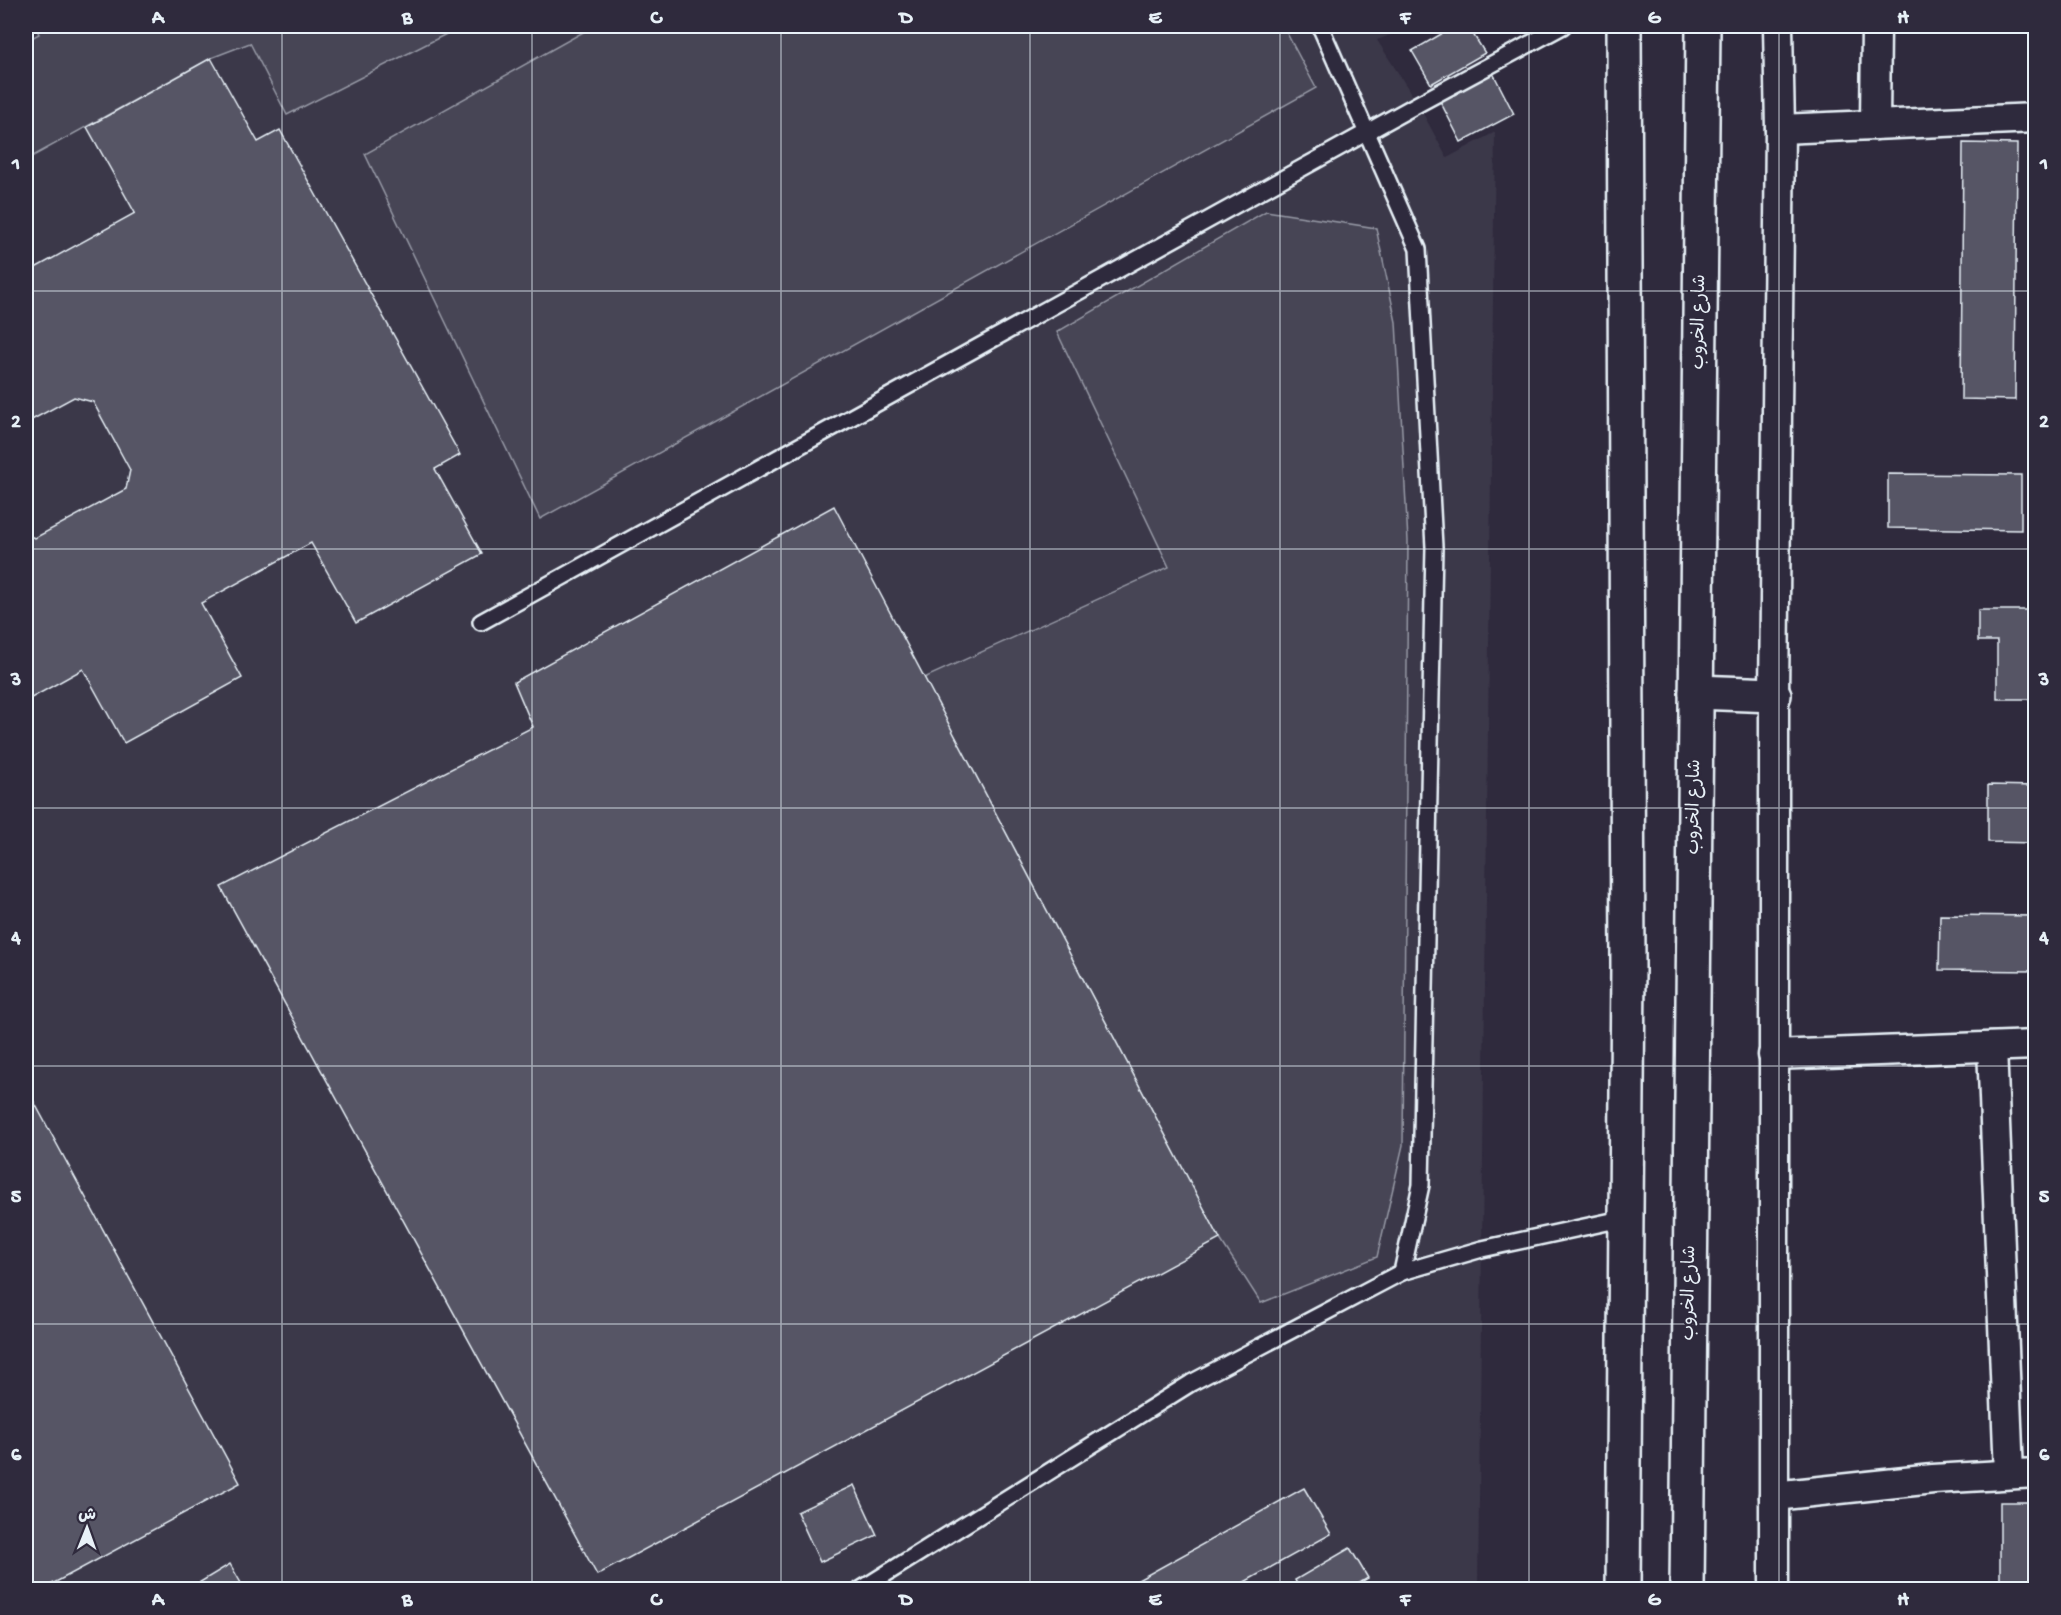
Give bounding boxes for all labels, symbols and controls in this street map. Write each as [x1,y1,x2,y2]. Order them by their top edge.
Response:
text: A [151,8,166,31]
text: B [401,8,413,31]
text: C [650,8,664,31]
text: D [897,8,913,31]
text: E [1149,8,1163,31]
text: F [1399,8,1412,31]
text: G [1648,8,1662,31]
text: H [1897,8,1909,31]
text: 1 [11,154,20,177]
text: 1 [2039,154,2048,177]
street label: شارع الخروب [1689,274,1711,370]
text: 2 [11,412,21,435]
text: 2 [2039,412,2049,435]
text: 3 [10,670,21,693]
text: 3 [2038,670,2049,693]
street label: شارع الخروب [1684,759,1706,855]
text: 4 [10,928,21,951]
text: 4 [2038,928,2049,951]
text: 5 [11,1187,22,1210]
text: 5 [2039,1187,2050,1210]
street label: شارع الخروب [1679,1245,1701,1341]
text: 6 [11,1445,22,1468]
text: 6 [2039,1445,2050,1468]
north arrow [57,1498,117,1558]
text: ش [78,1507,96,1526]
text: A [151,1590,166,1613]
text: B [401,1590,413,1613]
text: C [650,1590,664,1613]
text: D [897,1590,913,1613]
text: E [1149,1590,1163,1613]
text: F [1399,1590,1412,1613]
text: G [1648,1590,1662,1613]
text: H [1897,1590,1909,1613]

